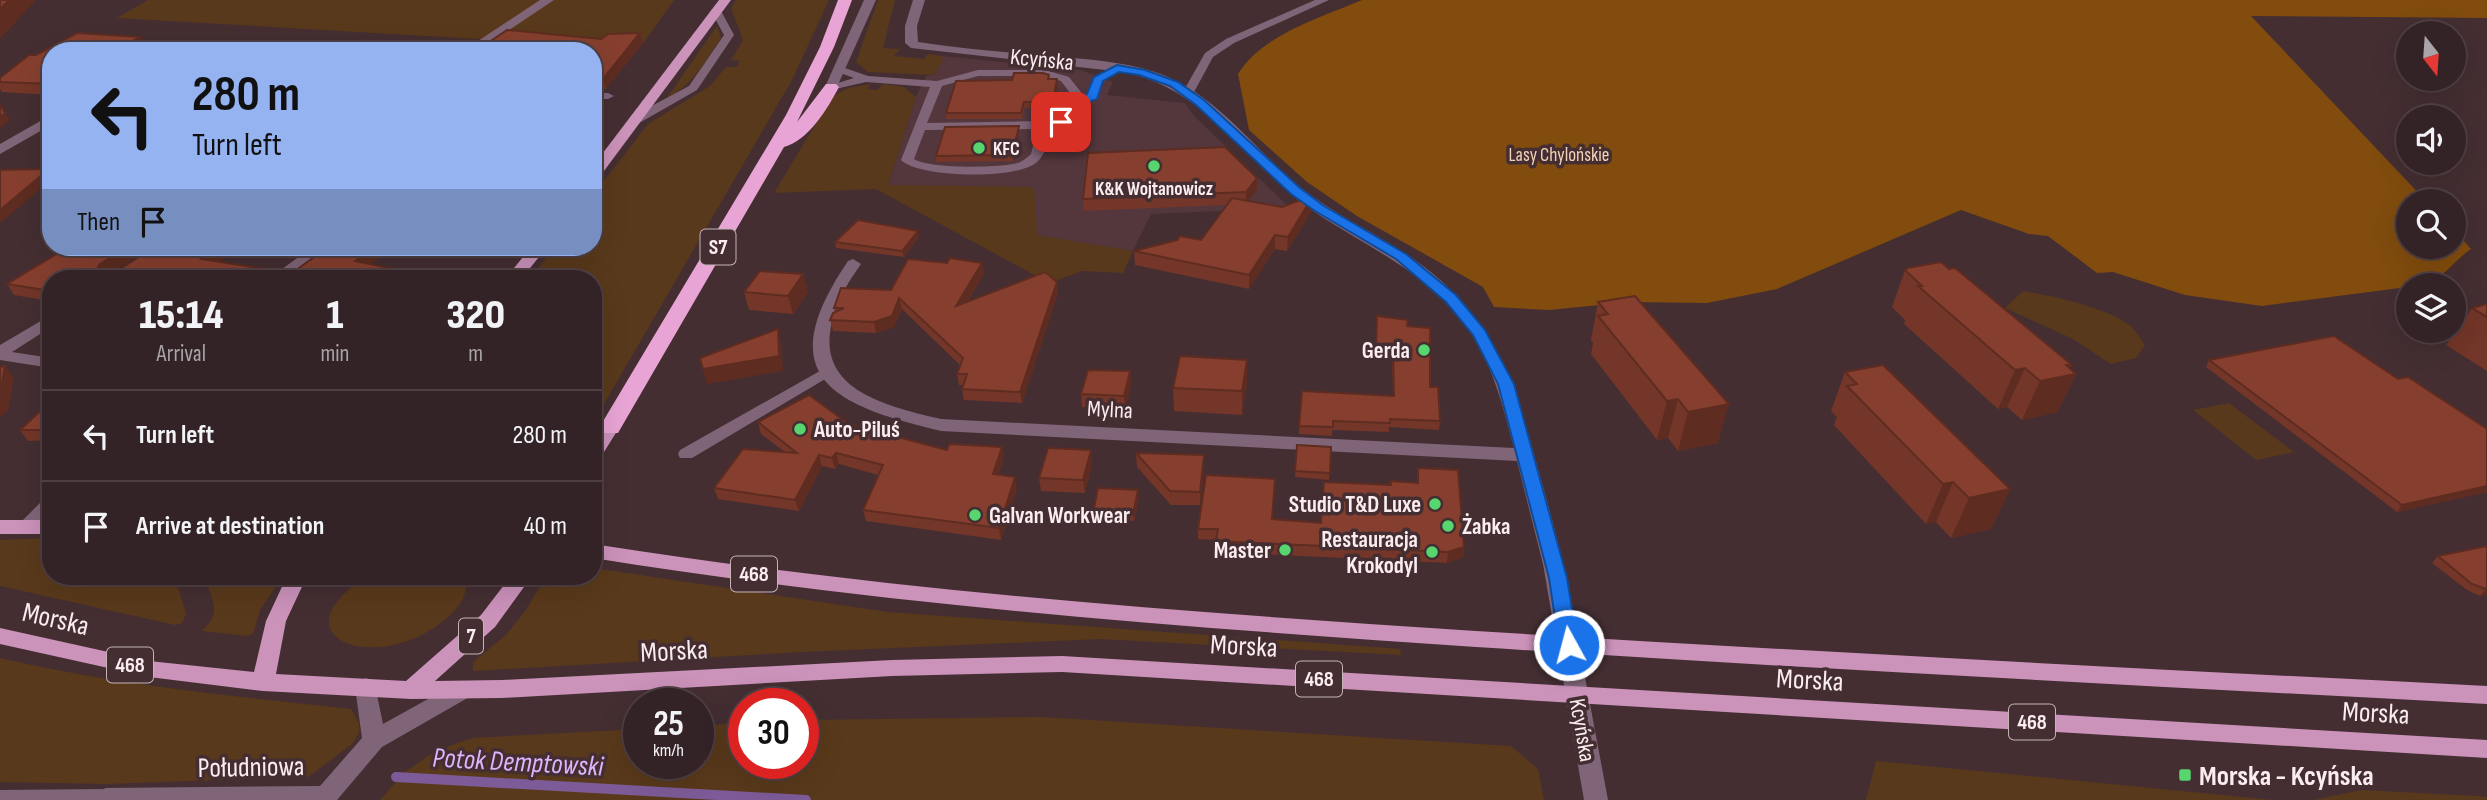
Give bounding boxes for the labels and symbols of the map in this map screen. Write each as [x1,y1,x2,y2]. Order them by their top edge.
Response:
north arrow [2396,21,2466,91]
street label: Kcyńska [1009,43,1075,77]
pin [1031,92,1091,152]
place label: KFC [993,138,1020,161]
marker: KFC [971,140,987,156]
park label: Lasy Chylońskie [1509,144,1609,167]
marker: K&K Wojtanowicz [1146,158,1162,174]
place label: K&K Wojtanowicz [1095,178,1213,201]
road number: S7 [700,230,736,264]
place label: Gerda [1362,337,1410,365]
marker: Gerda [1416,342,1432,358]
street label: Mylna [1086,395,1133,425]
place label: Auto-Piluś [813,416,900,444]
marker: Auto-Piluś [792,421,808,437]
place label: Studio T&D Luxe [1289,491,1421,519]
marker: Studio T&D Luxe [1427,496,1443,512]
place label: Galvan Workwear [989,502,1130,530]
marker: Galvan Workwear [967,507,983,523]
place label: Żabka [1462,513,1510,541]
marker: Żabka [1440,518,1456,534]
place label: Restauracja Krokodyl [1321,526,1418,580]
place label: Master [1214,537,1271,565]
marker: Master [1277,542,1293,558]
marker: Restauracja Krokodyl [1424,544,1440,560]
road number: 468 [731,556,777,592]
street label: Morska [19,596,92,643]
position arrow [1532,608,1606,682]
road number: 7 [459,618,483,654]
street label: Morska [1209,628,1278,665]
street label: Morska [640,633,709,670]
road number: 468 [107,648,153,682]
road number: 468 [1296,662,1342,696]
street label: Morska [1775,662,1844,699]
speed limit sign: 30 [728,688,819,779]
street label: Morska [2341,695,2410,732]
street label: Kcyńska [1563,696,1601,764]
road number: 468 [2009,704,2055,740]
water label: Potok Demptowski [432,742,605,783]
street label: Południowa [197,750,305,785]
place label: Morska - Kcyńska [2199,760,2374,793]
marker: Morska - Kcyńska [2177,767,2193,783]

